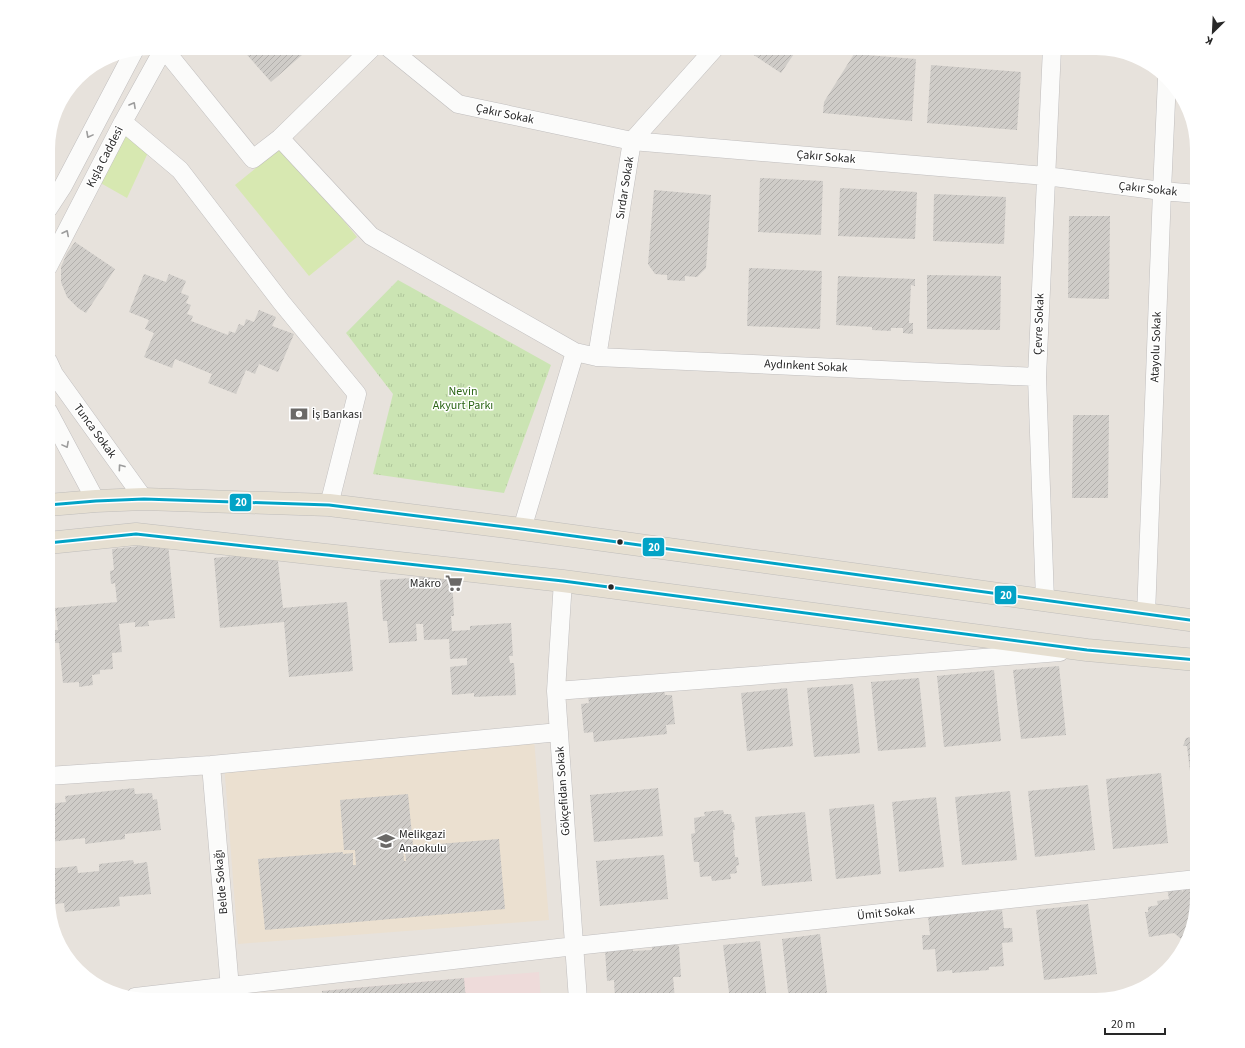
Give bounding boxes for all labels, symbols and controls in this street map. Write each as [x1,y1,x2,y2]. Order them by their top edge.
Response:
north arrow [1193,12,1233,52]
text: K [1203,32,1215,49]
street label: Çakır Sokak [474,100,536,128]
one-way arrow [128,102,135,109]
street label: Kışla Caddesi [82,123,128,191]
one-way arrow [87,131,94,138]
street label: Çakır Sokak [796,146,856,168]
street label: Sırdar Sokak [612,155,638,221]
street label: Çakır Sokak [1118,177,1178,201]
one-way arrow [61,229,69,237]
street label: Çevre Sokak [1029,293,1049,355]
street label: Atayolu Sokak [1146,311,1166,383]
street label: Aydınkent Sokak [764,355,848,377]
park label: Nevin Akyurt Parkı [433,383,493,414]
street label: Tunca Sokak [69,400,121,462]
bank icon: İş Bankası [289,404,309,424]
place label: İş Bankası [312,406,362,423]
one-way arrow [62,441,69,448]
one-way arrow [119,465,126,472]
line badge: 20 [229,493,252,512]
text: 20 [235,495,247,510]
unlabelled marker [615,537,625,547]
line badge: 20 [642,537,665,557]
text: 20 [648,540,660,555]
supermarket icon: Makro [444,573,464,593]
place label: Makro [410,575,441,592]
unlabelled marker [606,582,616,592]
line badge: 20 [994,585,1017,605]
text: 20 [1000,588,1012,603]
street label: Gökçefidan Sokak [551,746,575,836]
place label: Melikgazi Anaokulu [399,826,447,857]
school or university icon: Melikgazi Anaokulu [376,831,396,851]
street label: Belde Sokağı [210,849,232,915]
street label: Ümit Sokak [856,902,916,924]
scale bar [1105,1010,1165,1036]
text: 20 m [1111,1016,1135,1033]

